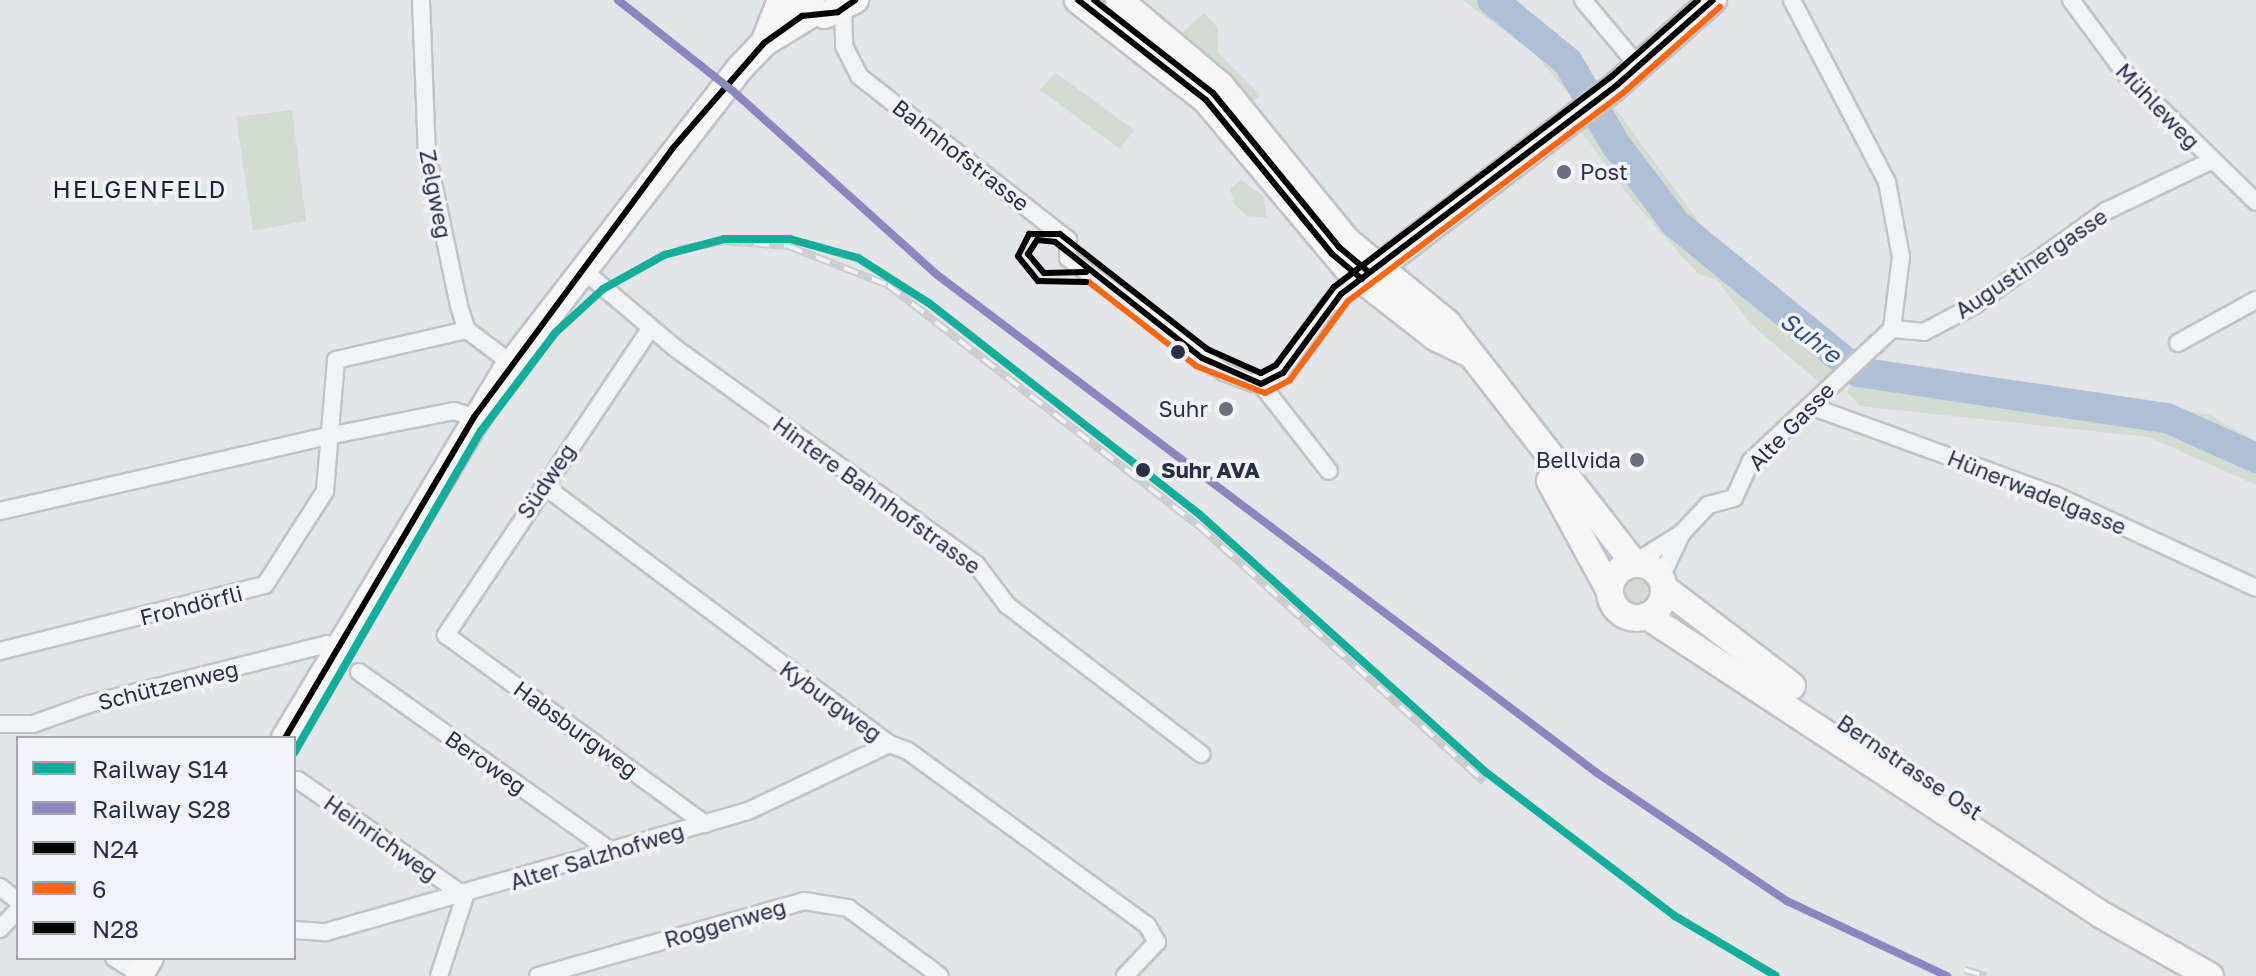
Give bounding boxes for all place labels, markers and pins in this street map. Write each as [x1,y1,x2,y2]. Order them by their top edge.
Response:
place label: Post [1580,159,1628,185]
marker: Post [1555,163,1573,181]
unlabelled marker [1170,344,1186,360]
place label: Suhr [1159,396,1208,422]
marker: Suhr [1215,398,1237,420]
place label: Bellvida [1536,447,1621,473]
marker: Bellvida [1628,451,1646,469]
place label: Suhr AVA [1161,457,1260,483]
marker: Suhr AVA [1132,459,1154,481]

